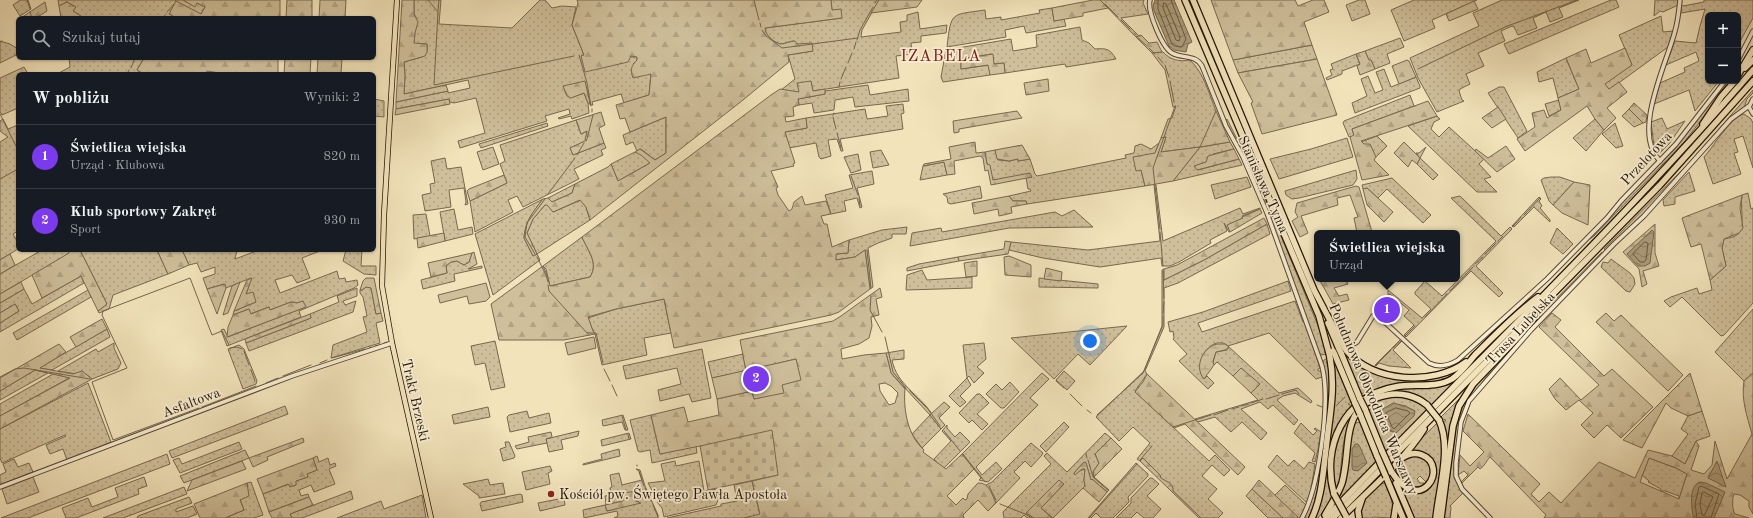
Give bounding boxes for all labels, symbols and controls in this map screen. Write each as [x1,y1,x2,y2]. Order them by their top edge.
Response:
map controls [1705,12,1741,84]
button: + [1705,12,1741,48]
search box [16,16,376,60]
icon: search [30,27,52,49]
text: Szukaj tutaj [62,31,141,46]
button: − [1705,48,1741,84]
district label: IZABELA [901,49,981,65]
text: W pobliżu [32,90,109,107]
text: Wyniki: 2 [304,91,360,104]
street label: Przelotowa [1619,129,1675,188]
street label: Stanisława Tyma [1235,134,1291,235]
text: Świetlica wiejska [70,141,186,156]
text: 1 [41,150,49,163]
text: 820 m [323,150,360,163]
text: Urząd · Klubowa [70,159,165,172]
text: Klub sportowy Zakręt [70,205,217,220]
text: 2 [41,214,49,227]
text: 930 m [323,214,360,227]
text: Sport [70,223,101,236]
popup [1314,230,1460,282]
text: Świetlica wiejska [1329,241,1445,256]
text: Urząd [1329,259,1363,272]
street label: Trasa Lubelska [1484,289,1558,368]
pin: 1 [1374,295,1400,325]
street label: Południowa Obwodnica Warszawy [1326,301,1420,498]
your location [1080,331,1100,351]
street label: Trakt Brzeski [399,358,431,443]
pin: 2 [743,364,769,394]
street label: Asfaltowa [160,385,222,420]
place label: Kościół pw. Świętego Pawła Apostoła [559,484,787,502]
marker: Kościół pw. Świętego Pawła Apostoła [546,489,556,499]

